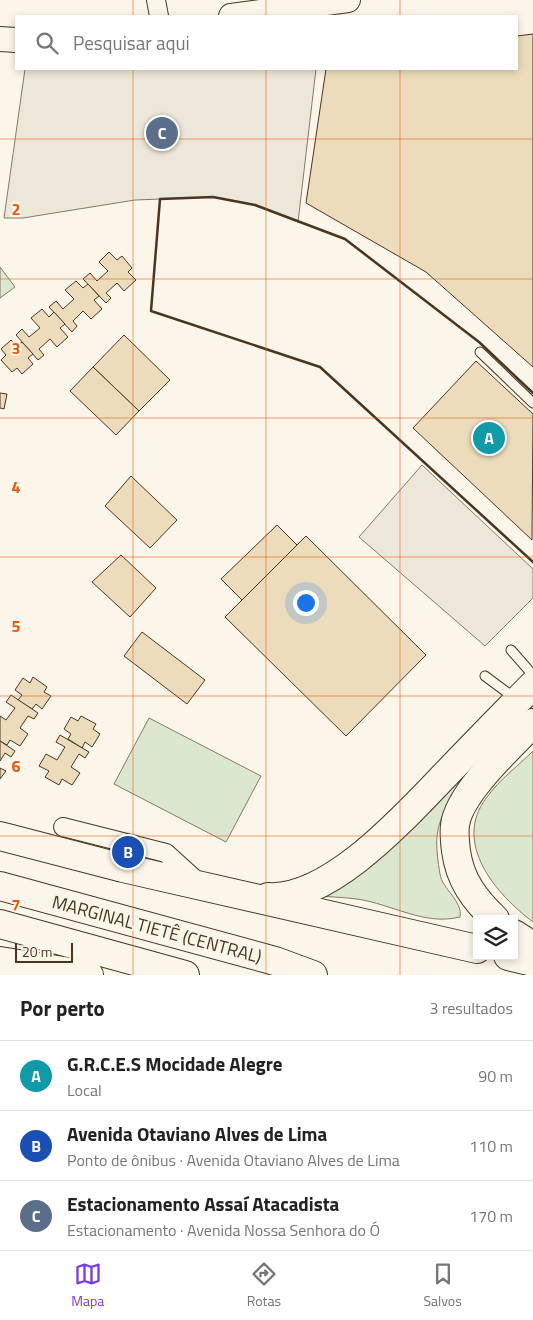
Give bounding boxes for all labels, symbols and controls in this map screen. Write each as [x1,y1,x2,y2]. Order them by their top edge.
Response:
search box [15,15,518,70]
text: Pesquisar aqui [73,28,190,57]
icon: search [33,29,61,57]
pin: C [146,114,178,152]
text: 2 [12,197,20,221]
text: 3 [12,336,20,360]
pin: A [473,419,505,457]
text: 4 [12,475,21,499]
your location [293,590,319,616]
text: 5 [12,614,21,638]
text: 6 [12,754,21,778]
pin: B [112,833,144,871]
street label: MARGINAL TIETÊ (CENTRAL) [49,888,265,970]
text: 7 [12,893,20,917]
map controls [473,915,518,960]
button: layers [473,915,518,960]
scale bar [15,940,72,963]
text: 20 m [22,941,52,962]
text: Por perto [20,992,105,1024]
text: 3 resultados [429,996,513,1020]
text: G.R.C.E.S Mocidade Alegre [67,1049,282,1078]
text: A [31,1064,41,1088]
text: 90 m [478,1064,513,1088]
text: Local [67,1078,102,1102]
text: Avenida Otaviano Alves de Lima [67,1119,327,1148]
text: B [31,1134,41,1158]
text: 110 m [469,1134,513,1158]
text: Ponto de ônibus · Avenida Otaviano Alves de Lima [67,1148,400,1172]
text: Estacionamento Assaí Atacadista [67,1189,339,1218]
text: C [32,1204,40,1228]
text: 170 m [469,1204,513,1228]
text: Estacionamento · Avenida Nossa Senhora do Ó [67,1218,380,1242]
tab: Mapa [71,1260,104,1311]
tab: Rotas [247,1260,281,1311]
tab: Salvos [423,1260,462,1311]

